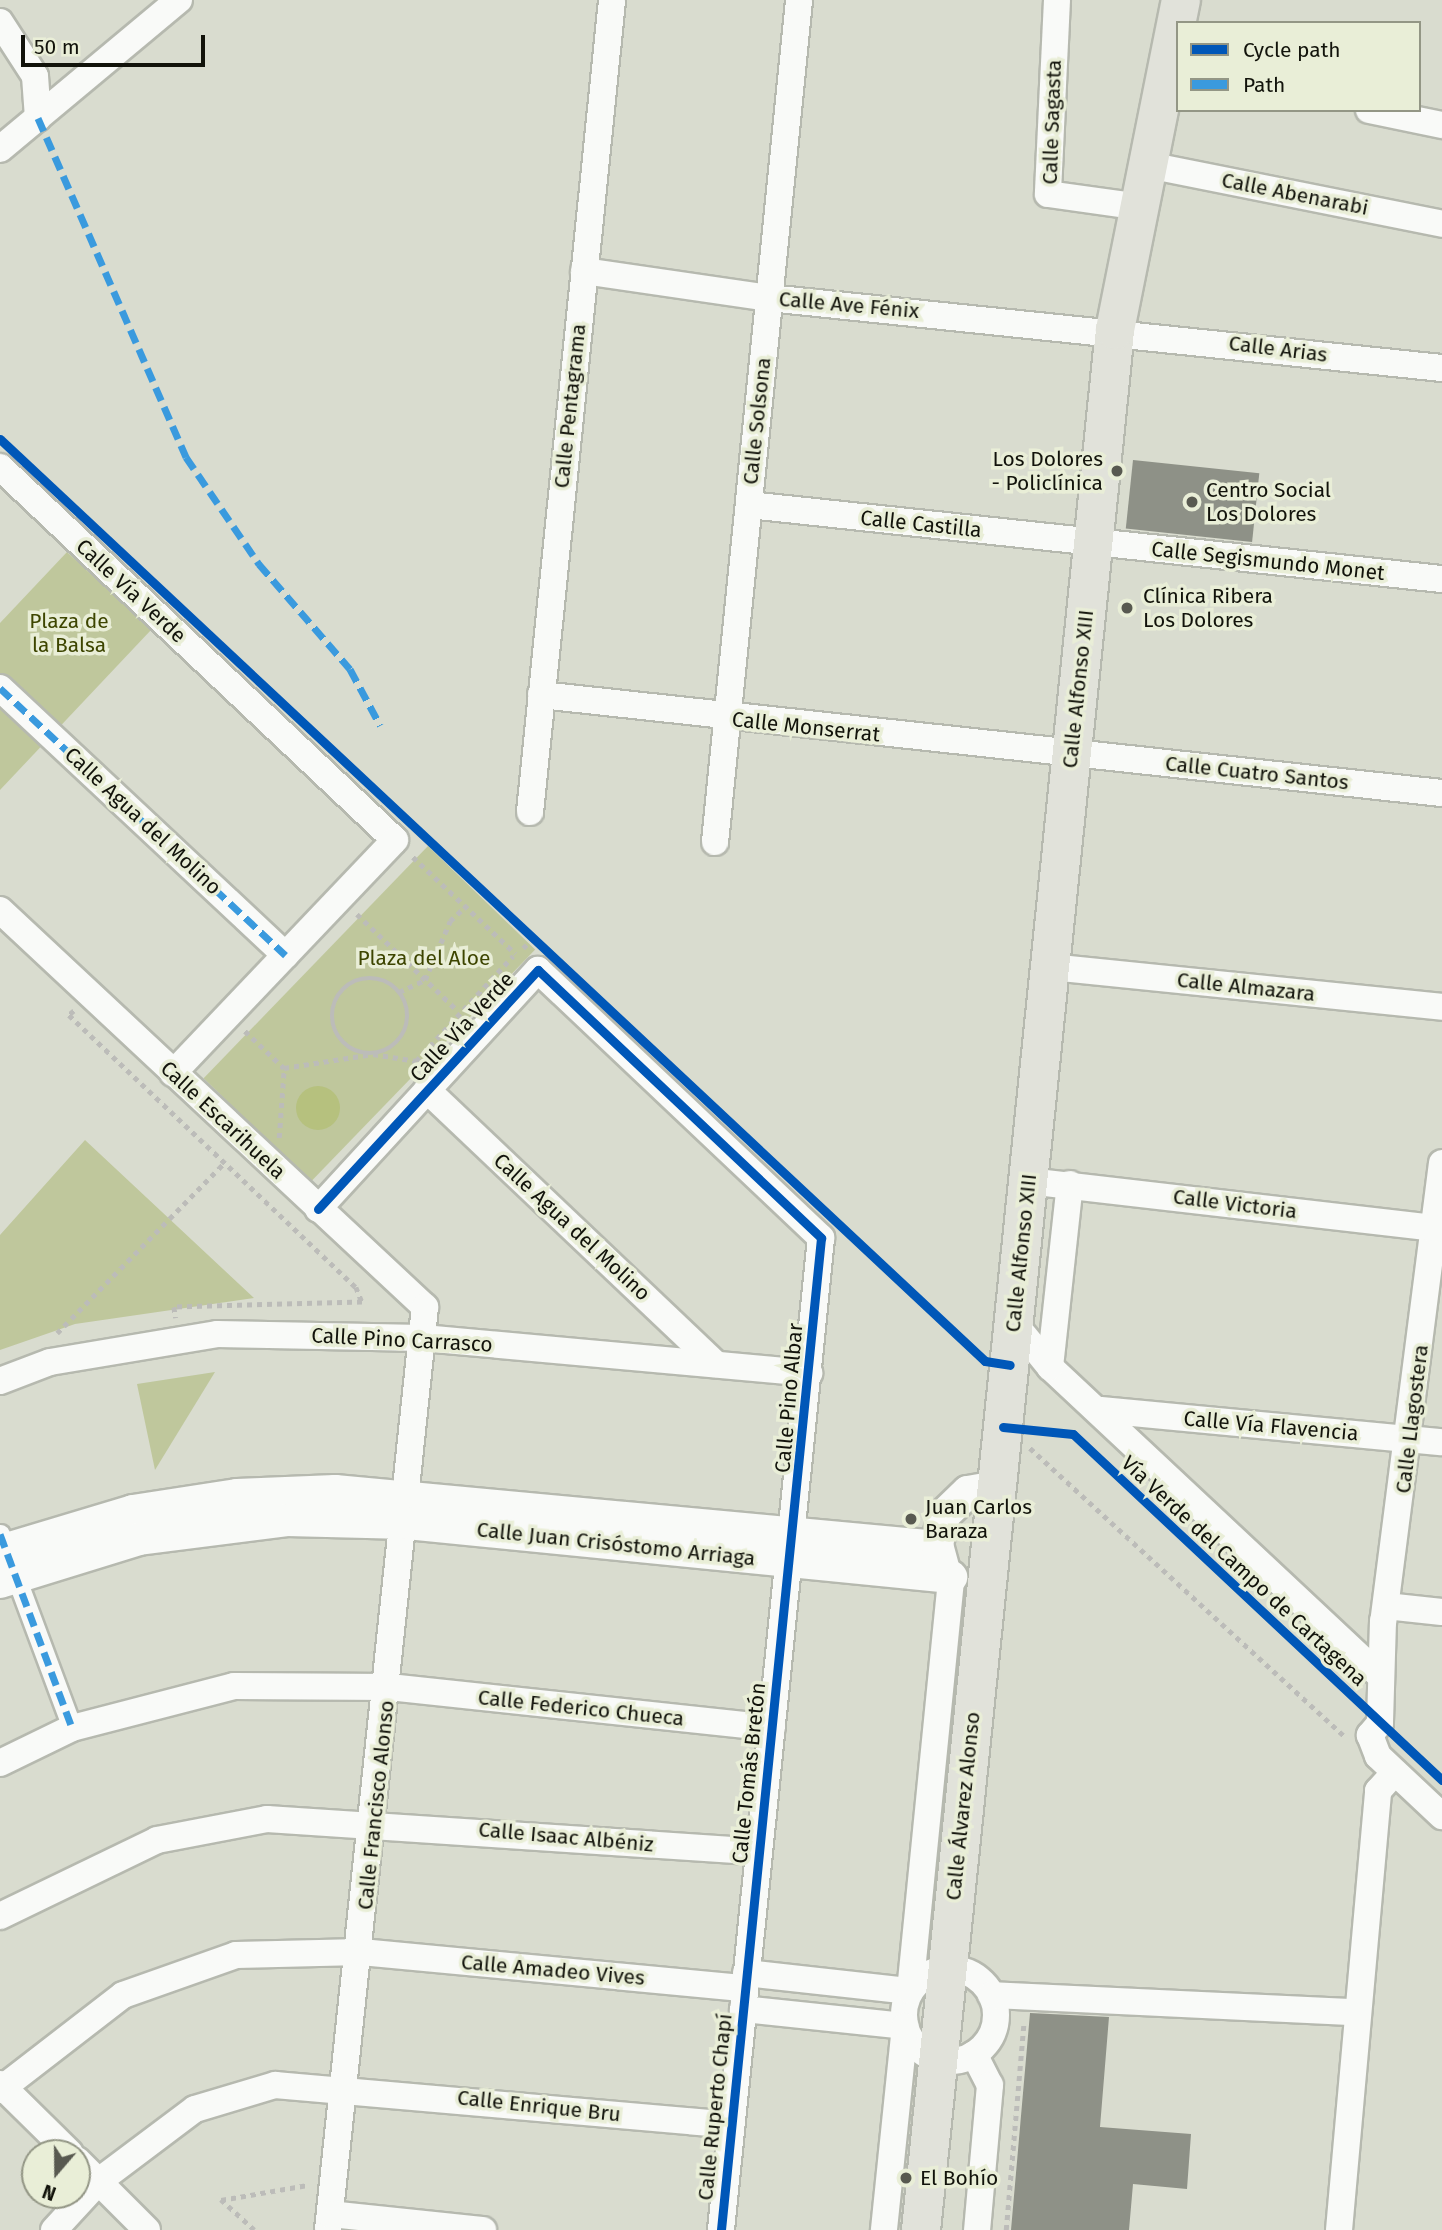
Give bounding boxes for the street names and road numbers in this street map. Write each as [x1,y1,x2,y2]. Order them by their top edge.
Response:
street label: Calle Sagasta [1037,59,1067,185]
street label: Calle Abenarabi [1220,167,1370,221]
street label: Calle Ave Fénix [778,286,920,324]
street label: Calle Pentagrama [549,323,591,489]
street label: Calle Arias [1227,330,1329,368]
street label: Calle Solsona [738,356,776,486]
street label: Calle Castilla [859,505,983,543]
street label: Calle Vía Verde [71,534,191,648]
street label: Calle Segismundo Monet [1150,536,1386,586]
street label: Calle Alfonso XIII [1057,609,1099,769]
street label: Calle Monserrat [731,707,881,747]
street label: Calle Agua del Molino [59,742,227,900]
street label: Calle Cuatro Santos [1164,751,1350,795]
street label: Calle Vía Verde [405,967,519,1087]
street label: Calle Almazara [1176,967,1316,1007]
street label: Calle Escarihuela [155,1056,291,1184]
street label: Calle Agua del Molino [488,1148,656,1306]
street label: Calle Alfonso XIII [1000,1173,1042,1333]
street label: Calle Victoria [1172,1184,1298,1224]
street label: Calle Pino Albar [770,1322,808,1474]
street label: Calle Pino Carrasco [311,1323,493,1357]
street label: Calle Llagostera [1390,1343,1434,1495]
street label: Calle Vía Flavencia [1183,1406,1359,1446]
street label: Vía Verde del Campo de Cartagena [1116,1450,1372,1692]
street label: Calle Juan Crisóstomo Arriaga [475,1517,757,1571]
street label: Calle Tomás Bretón [727,1681,771,1865]
street label: Calle Federico Chueca [477,1685,685,1731]
street label: Calle Francisco Alonso [352,1699,400,1911]
street label: Calle Álvarez Alonso [941,1710,985,1902]
street label: Calle Isaac Albéniz [477,1817,655,1857]
street label: Calle Amadeo Vives [460,1949,646,1991]
street label: Calle Ruperto Chapí [693,2012,737,2202]
street label: Calle Enrique Bru [456,2085,622,2127]

